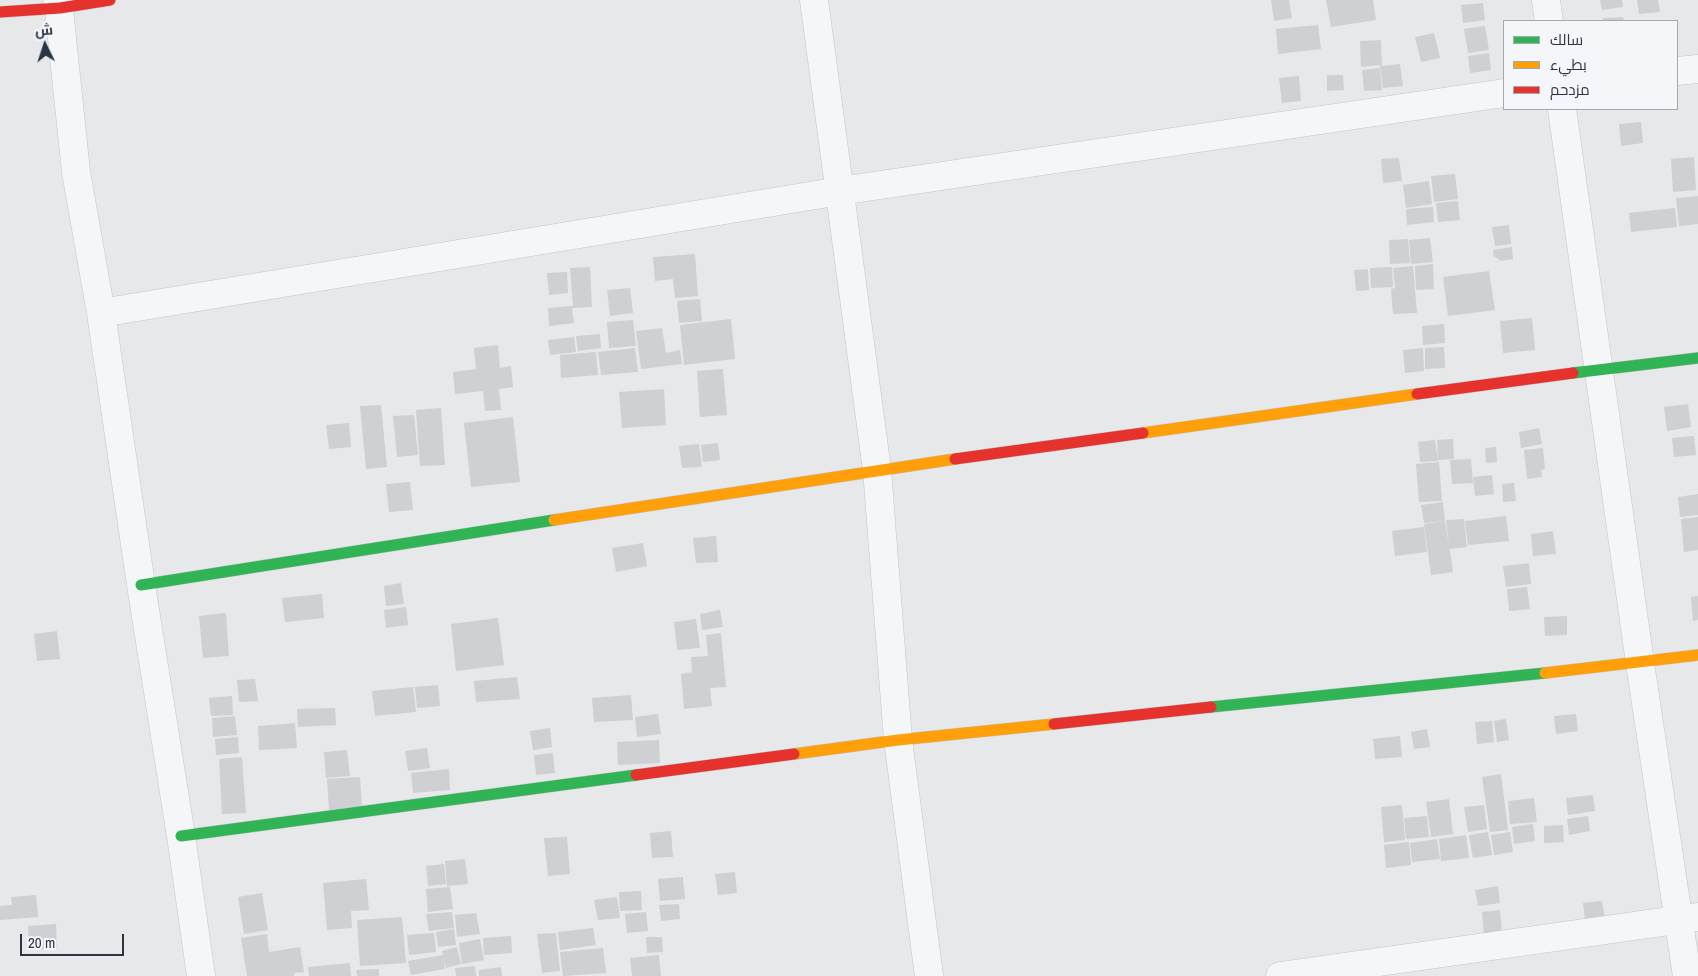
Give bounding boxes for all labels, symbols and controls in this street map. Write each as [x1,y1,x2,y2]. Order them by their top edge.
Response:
north arrow [20,20,70,70]
text: ش [34,20,54,40]
legend [1503,20,1678,110]
text: سالك [1550,29,1583,50]
text: بطيء [1550,54,1587,75]
text: مزدحم [1550,79,1590,100]
scale bar [22,924,126,956]
text: 20 m [28,932,55,953]

